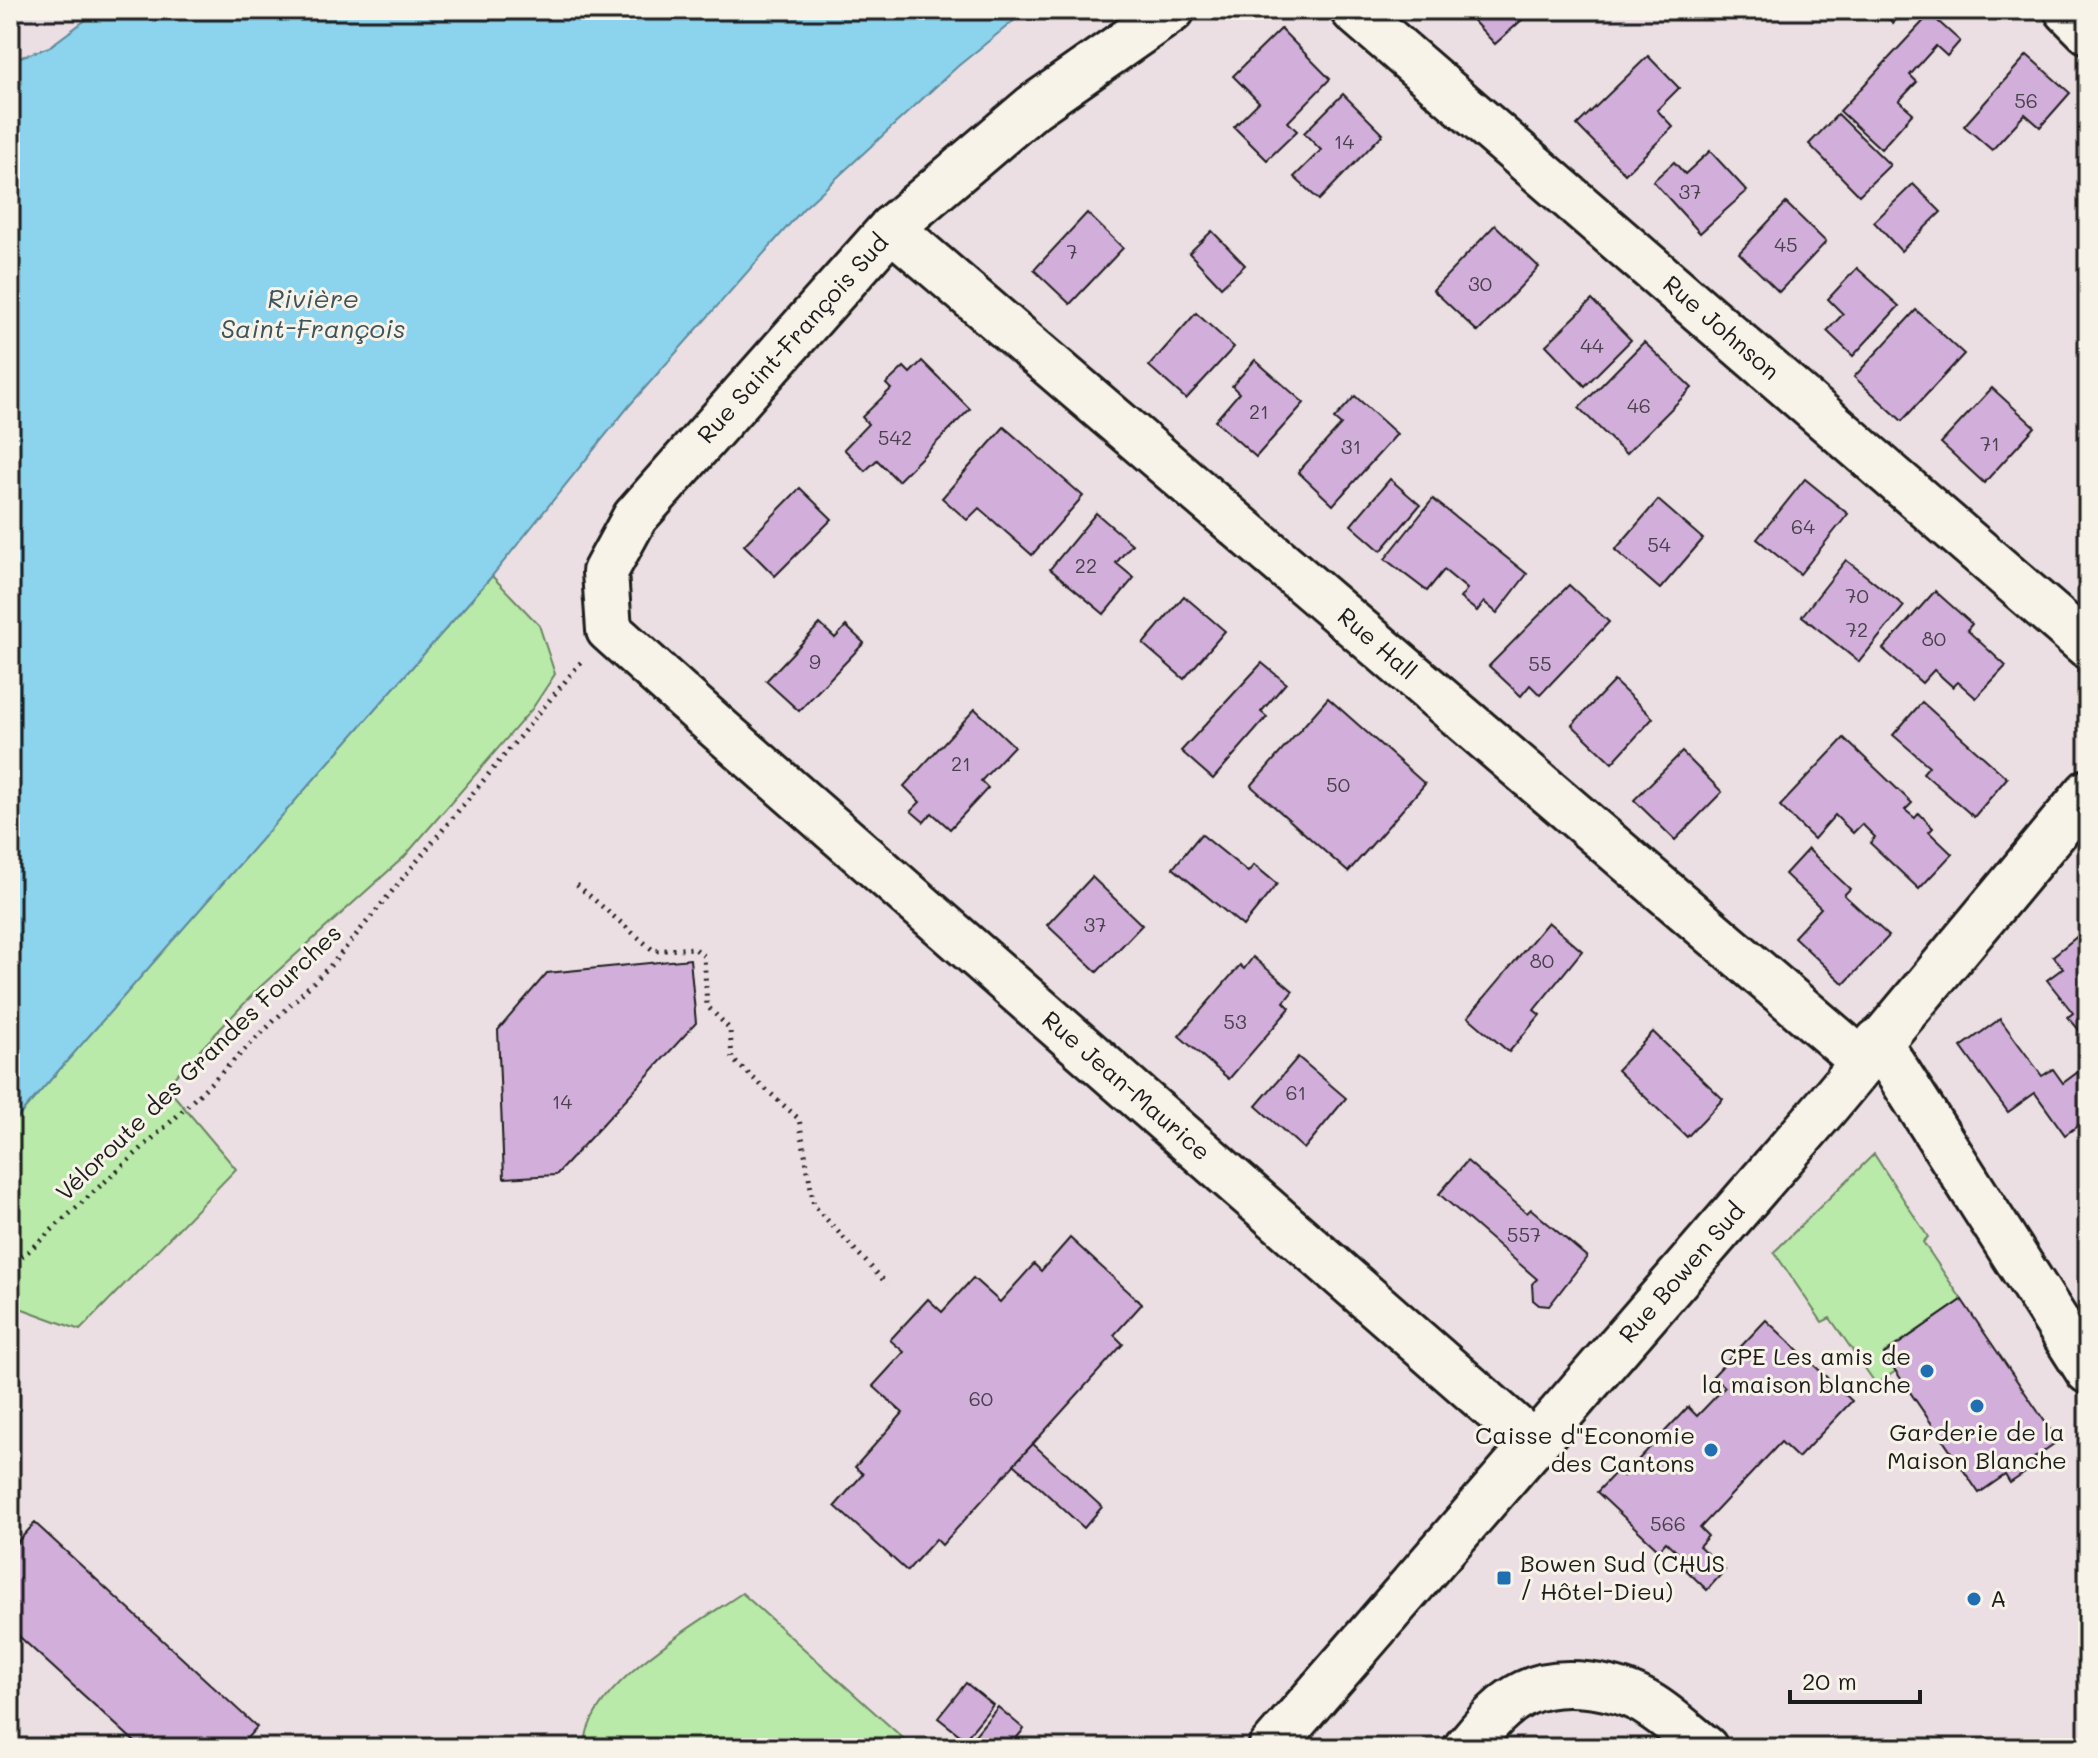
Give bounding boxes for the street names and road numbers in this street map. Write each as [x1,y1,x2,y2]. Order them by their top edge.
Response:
street label: Rue Saint-François Sud [690,227,894,449]
street label: Rue Johnson [1657,268,1787,386]
street label: Rue Hall [1332,600,1424,686]
street label: Véloroute des Grandes Fourches [49,917,347,1207]
street label: Rue Jean-Maurice [1036,1003,1218,1166]
street label: Rue Bowen Sud [1611,1195,1750,1349]

